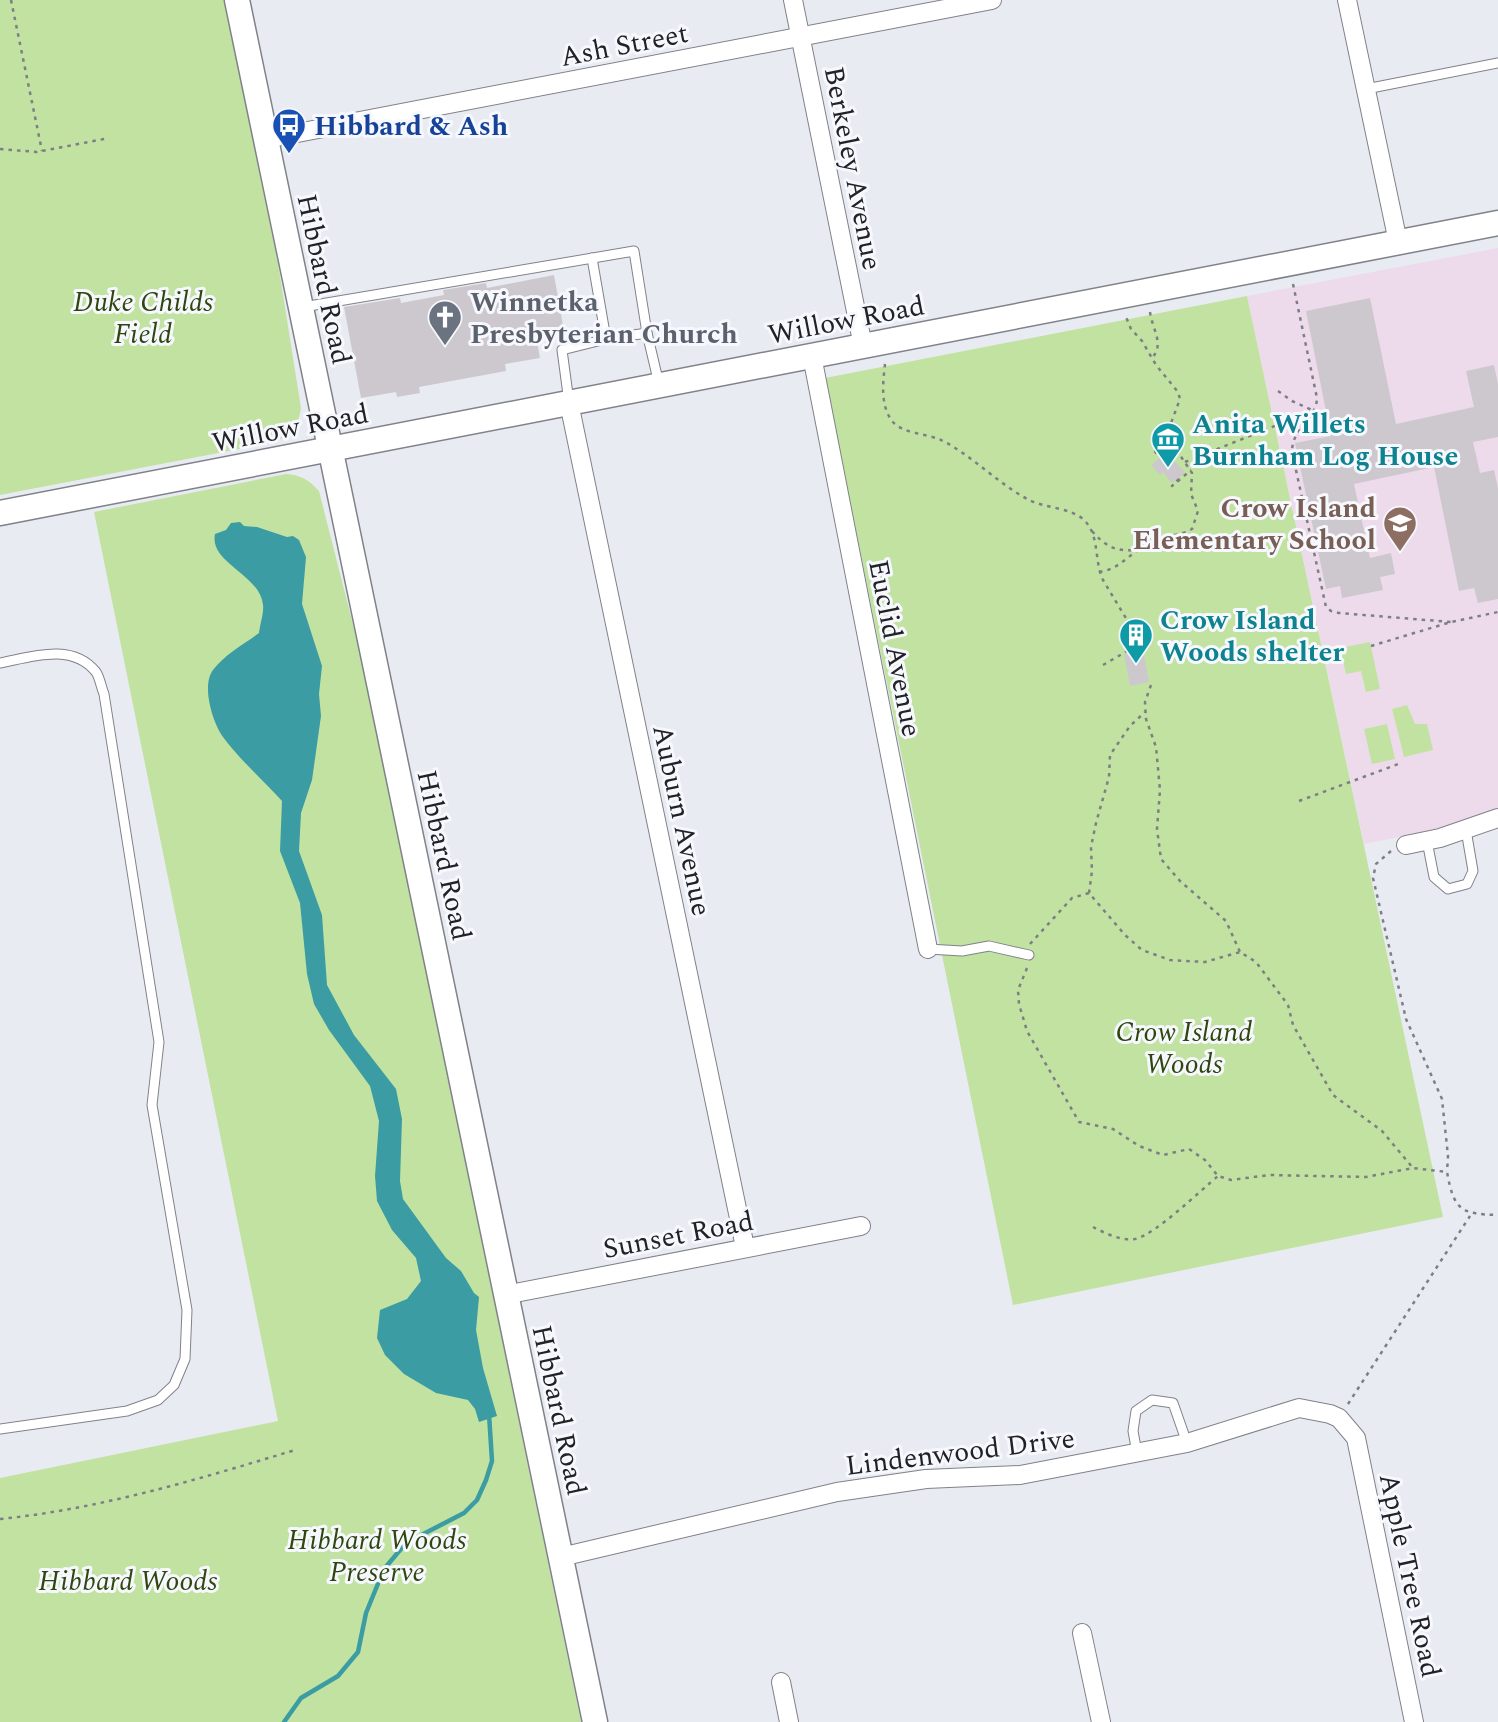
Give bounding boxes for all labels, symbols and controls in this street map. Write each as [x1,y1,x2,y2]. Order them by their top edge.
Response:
street label: Ash Street [557,12,692,79]
street label: Berkeley Avenue [812,63,893,274]
place label: Hibbard & Ash [314,105,508,148]
bus stop icon: Hibbard & Ash [270,106,308,155]
street label: Hibbard Road [284,190,363,369]
park label: Duke Childs Field [73,281,213,356]
place label: Winnetka Presbyterian Church [470,281,738,356]
street label: Willow Road [764,284,928,357]
church icon: Winnetka Presbyterian Church [426,298,464,347]
street label: Willow Road [208,392,372,465]
place label: Anita Willets Burnham Log House [1192,403,1458,478]
museum icon: Anita Willets Burnham Log House [1149,420,1187,469]
place label: Crow Island Elementary School [1132,487,1376,562]
school or university icon: Crow Island Elementary School [1381,504,1419,553]
street label: Euclid Avenue [856,556,933,740]
place label: Crow Island Woods shelter [1160,599,1344,674]
building icon: Crow Island Woods shelter [1117,616,1155,665]
street label: Auburn Avenue [640,721,723,920]
street label: Hibbard Road [404,766,483,945]
park label: Crow Island Woods [1115,1011,1253,1086]
street label: Sunset Road [599,1200,757,1271]
street label: Hibbard Road [519,1321,598,1500]
street label: Lindenwood Drive [843,1417,1077,1488]
street label: Apple Tree Road [1367,1469,1452,1681]
park label: Hibbard Woods Preserve [288,1519,467,1594]
park label: Hibbard Woods [39,1560,218,1603]

